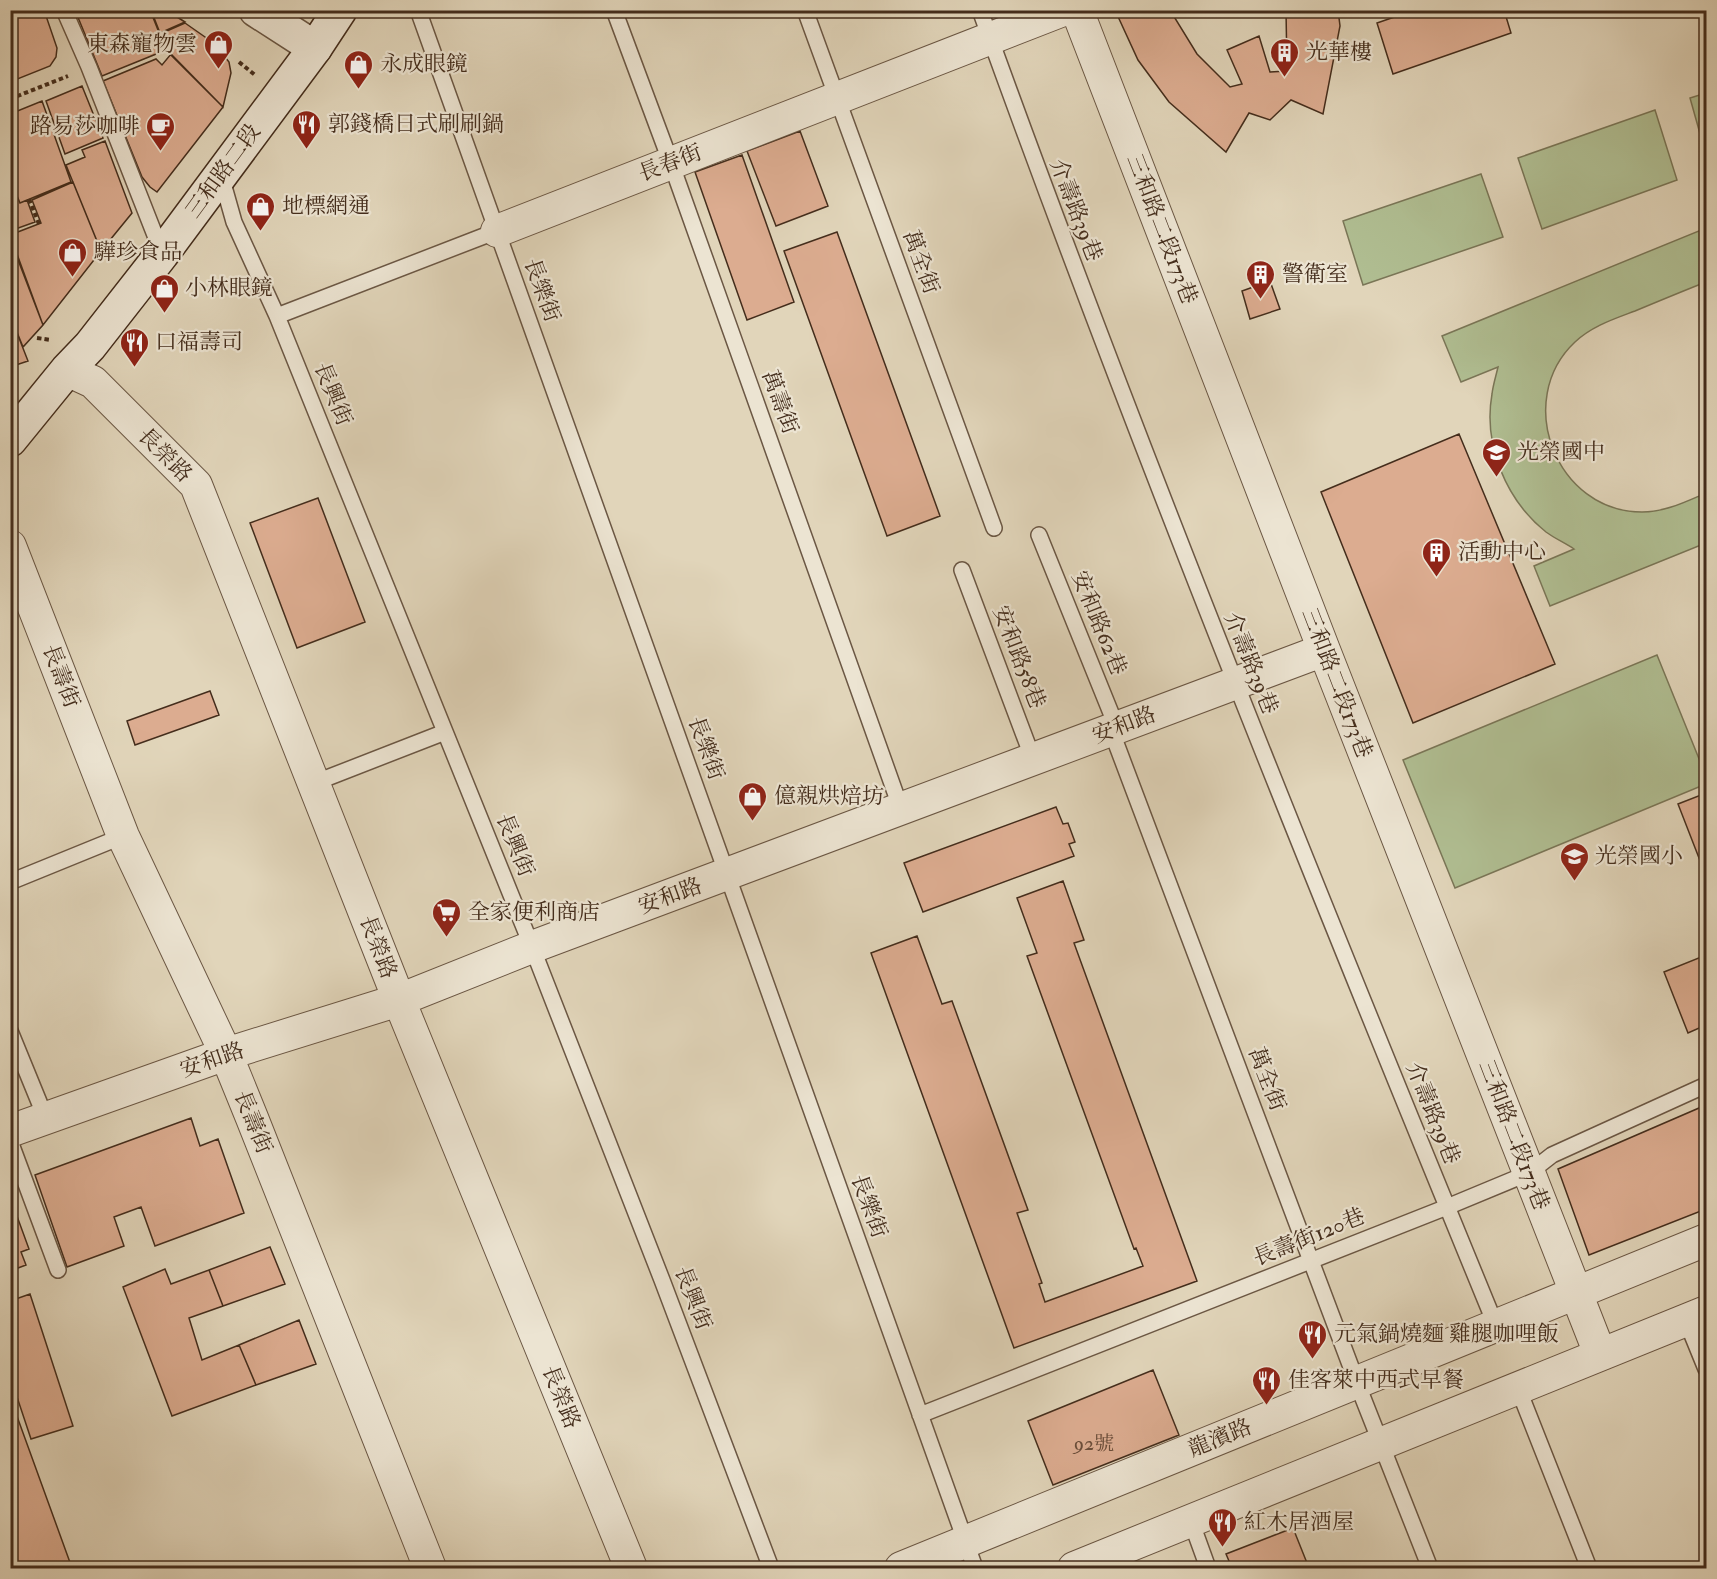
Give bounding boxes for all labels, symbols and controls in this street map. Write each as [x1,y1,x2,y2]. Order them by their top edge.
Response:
shop icon: 東森寵物雲 [202,28,234,70]
place label: 東森寵物雲 [87,30,197,58]
building icon: 光華樓 [1269,36,1301,78]
place label: 光華樓 [1306,38,1372,66]
shop icon: 永成眼鏡 [343,48,375,90]
place label: 永成眼鏡 [380,50,468,78]
restaurant icon: 郭錢橋日式刷刷鍋 [291,108,323,150]
cafe icon: 路易莎咖啡 [145,110,177,152]
place label: 郭錢橋日式刷刷鍋 [328,110,504,138]
place label: 路易莎咖啡 [30,112,140,140]
street label: 三和路二段 [179,118,267,224]
street label: 長春街 [634,138,706,188]
street label: 三和路二段173巷 [1121,150,1203,308]
street label: 介壽路39巷 [1044,155,1108,265]
shop icon: 地標網通 [245,190,277,232]
place label: 地標網通 [282,192,370,220]
street label: 萬全街 [897,226,945,298]
shop icon: 驊珍食品 [57,236,89,278]
place label: 驊珍食品 [94,238,182,266]
street label: 長樂街 [518,254,566,326]
building icon: 警衛室 [1245,258,1277,300]
place label: 警衛室 [1282,260,1348,288]
shop icon: 小林眼鏡 [148,272,180,314]
place label: 小林眼鏡 [185,274,273,302]
restaurant icon: 口福壽司 [118,326,150,368]
place label: 口福壽司 [155,328,243,356]
street label: 長興街 [308,358,358,430]
street label: 萬壽街 [756,366,804,438]
street label: 長榮路 [132,422,198,488]
school or university icon: 光榮國中 [1480,436,1512,478]
place label: 光榮國中 [1517,438,1605,466]
building icon: 活動中心 [1421,536,1453,578]
place label: 活動中心 [1458,538,1546,566]
street label: 安和路62巷 [1065,567,1133,679]
street label: 安和路58巷 [987,602,1051,712]
street label: 三和路二段173巷 [1296,604,1378,762]
street label: 介壽路39巷 [1218,608,1284,718]
street label: 長壽街 [36,640,86,712]
street label: 安和路 [1088,700,1160,750]
street label: 長樂街 [682,712,730,784]
shop icon: 億親烘焙坊 [737,780,769,822]
place label: 億親烘焙坊 [774,782,884,810]
street label: 長興街 [490,809,540,881]
school or university icon: 光榮國小 [1558,840,1590,882]
place label: 光榮國小 [1595,842,1683,870]
street label: 安和路 [634,872,706,920]
supermarket icon: 全家便利商店 [431,896,463,938]
place label: 全家便利商店 [468,898,600,926]
street label: 長榮路 [353,911,403,983]
street label: 安和路 [176,1036,248,1084]
street label: 萬全街 [1242,1043,1292,1115]
street label: 三和路二段173巷 [1473,1056,1555,1214]
street label: 介壽路39巷 [1400,1058,1466,1168]
street label: 長壽街 [228,1086,278,1158]
street label: 長樂街 [845,1170,893,1242]
street label: 長壽街120巷 [1249,1202,1369,1272]
street label: 長興街 [668,1262,718,1334]
restaurant icon: 元氣鍋燒麵 雞腿咖哩飯 [1297,1318,1329,1360]
place label: 元氣鍋燒麵 雞腿咖哩飯 [1334,1320,1559,1348]
street label: 長榮路 [536,1361,586,1433]
restaurant icon: 佳客萊中西式早餐 [1251,1364,1283,1406]
place label: 佳客萊中西式早餐 [1288,1366,1464,1394]
street label: 龍濱路 [1184,1413,1256,1463]
house number: 92號 [1072,1431,1114,1456]
restaurant icon: 紅木居酒屋 [1207,1506,1239,1548]
place label: 紅木居酒屋 [1244,1508,1354,1536]

